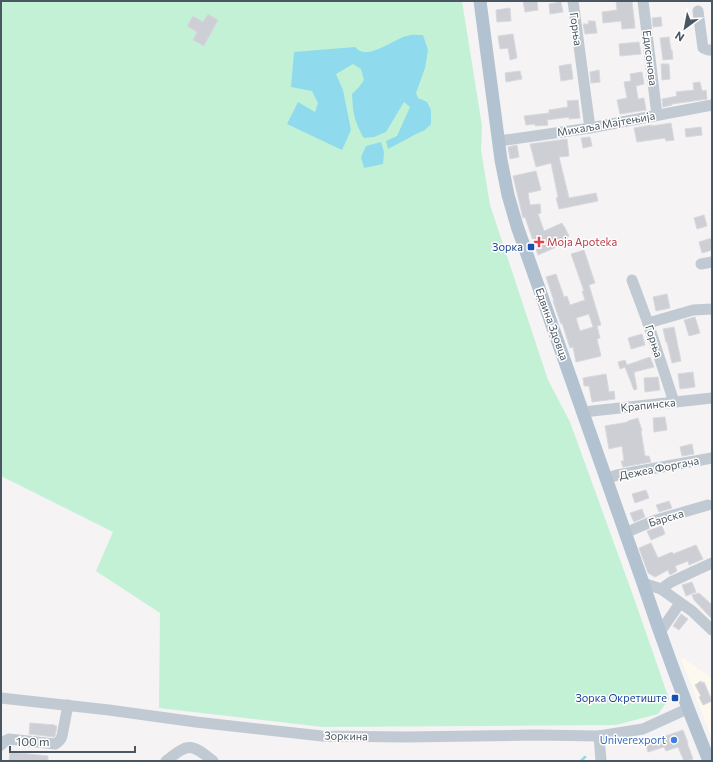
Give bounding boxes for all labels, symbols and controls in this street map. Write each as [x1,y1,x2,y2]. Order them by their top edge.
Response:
north arrow [665,8,705,48]
street label: Горња [568,12,585,46]
text: N [672,29,686,45]
street label: Едисонова [641,30,660,86]
street label: Михаља Мајтењија [556,108,656,139]
place label: Moja Apoteka [547,235,617,248]
marker: Moja Apoteka [534,237,544,247]
place label: Зорка [492,240,523,253]
marker: Зорка [526,242,536,252]
street label: Едвина Здовца [533,286,572,362]
street label: Горња [643,323,666,359]
street label: Крапинска [620,395,676,414]
street label: Дежеа Форгача [618,453,700,482]
street label: Барска [647,506,685,529]
place label: Зорка Окретиште [575,691,667,704]
marker: Зорка Окретиште [670,693,680,703]
scale bar [10,728,135,754]
street label: Зоркина [324,729,368,742]
place label: Univerexport [600,733,666,746]
text: 100 m [16,734,50,748]
marker: Univerexport [669,735,679,745]

